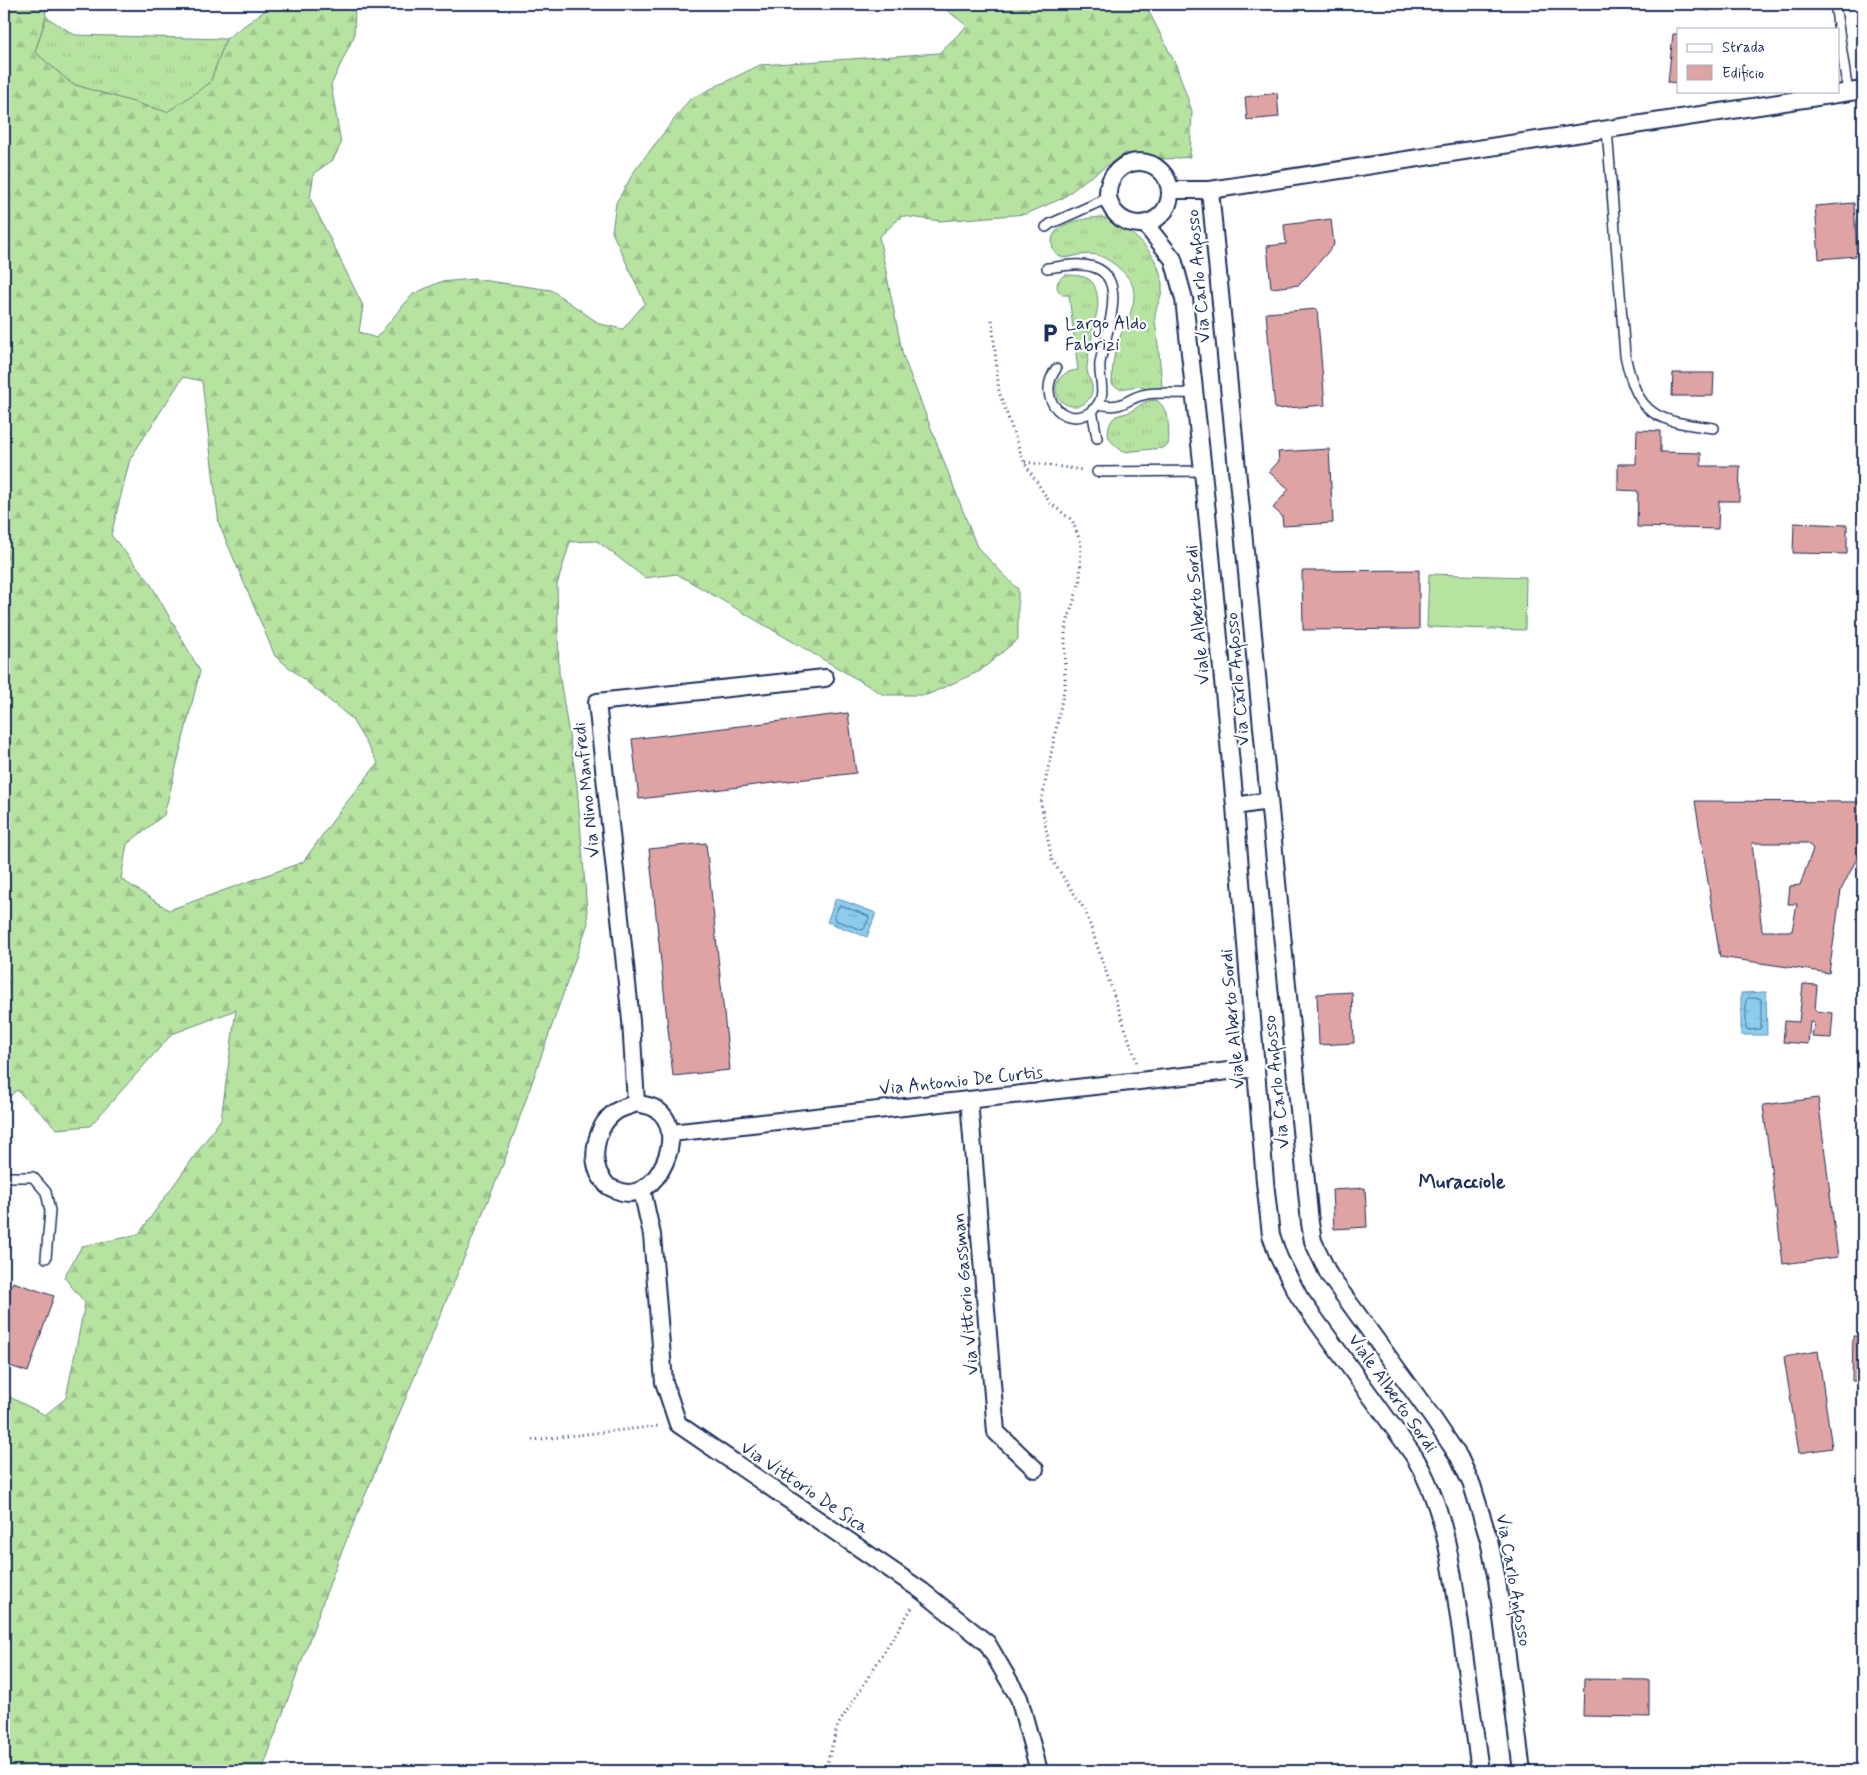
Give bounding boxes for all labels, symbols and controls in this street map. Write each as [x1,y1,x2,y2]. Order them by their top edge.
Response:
legend [1677,28,1840,92]
text: Strada [1722,38,1765,58]
text: Edificio [1722,64,1764,84]
street label: Via Carlo Anfosso [1181,208,1219,344]
place label: Largo Aldo Fabrizi [1065,312,1147,357]
parking icon: Largo Aldo Fabrizi [1039,322,1061,344]
street label: Viale Alberto Sordi [1180,544,1216,686]
street label: Via Carlo Anfosso [1220,611,1258,747]
street label: Via Nino Manfredi [568,721,606,859]
street label: Viale Alberto Sordi [1215,948,1251,1090]
street label: Via Carlo Anfosso [1258,1014,1298,1150]
street label: Via Antonio De Curtis [878,1060,1044,1102]
district label: Muracciole [1419,1169,1506,1196]
street label: Via Vittorio Gassman [947,1212,985,1376]
street label: Viale Alberto Sordi [1342,1329,1442,1458]
street label: Via Vittorio De Sica [735,1436,874,1540]
street label: Via Carlo Anfosso [1488,1512,1536,1649]

